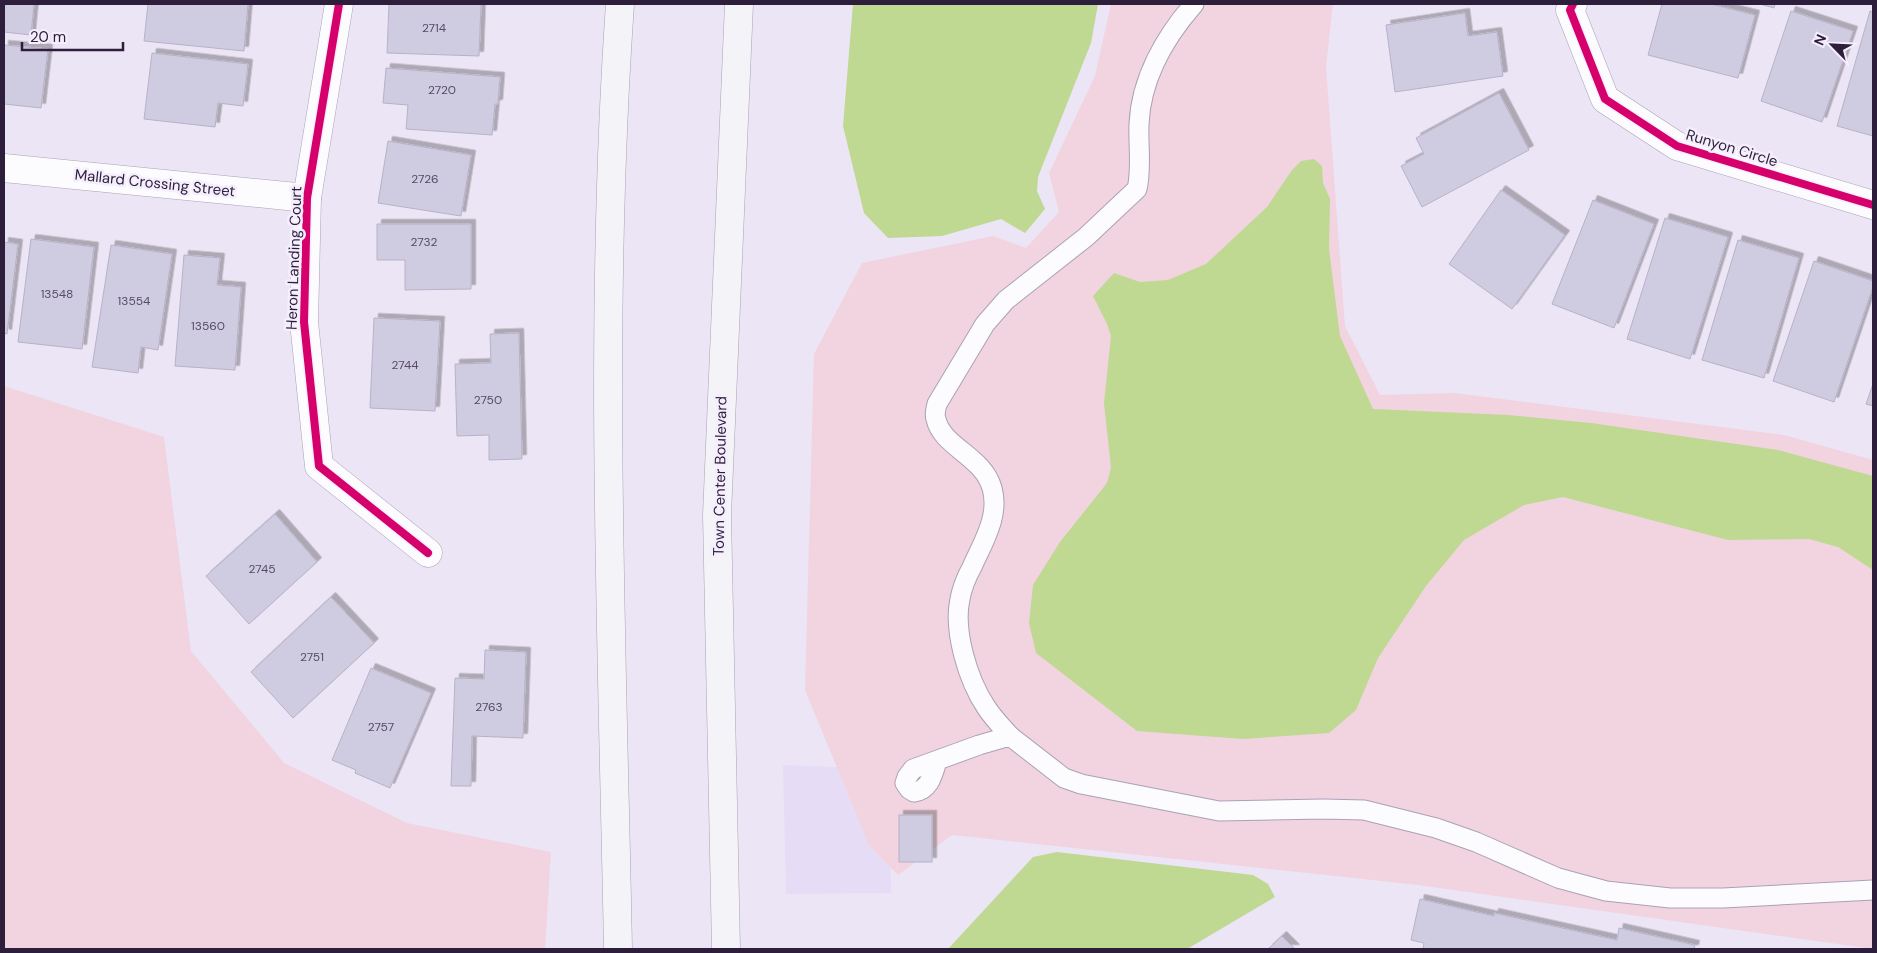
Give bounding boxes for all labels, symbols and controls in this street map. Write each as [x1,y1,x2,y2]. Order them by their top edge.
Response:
scale bar [22,20,124,52]
house number: 2714 [422,20,446,36]
north arrow [1807,20,1857,70]
text: 20 m [30,27,66,47]
text: N [1810,31,1830,48]
house number: 2720 [428,82,456,98]
street label: Runyon Circle [1684,125,1780,171]
street label: Mallard Crossing Street [74,165,236,201]
house number: 2726 [411,171,439,187]
street label: Heron Landing Court [281,186,307,330]
house number: 2732 [411,234,437,250]
house number: 13548 [41,286,73,302]
house number: 13554 [118,293,150,309]
house number: 13560 [191,318,225,334]
house number: 2744 [392,357,418,373]
house number: 2750 [474,392,502,408]
street label: Town Center Boulevard [709,396,731,556]
house number: 2745 [248,561,276,577]
house number: 2751 [300,649,324,665]
house number: 2763 [475,699,503,715]
house number: 2757 [368,719,394,735]

